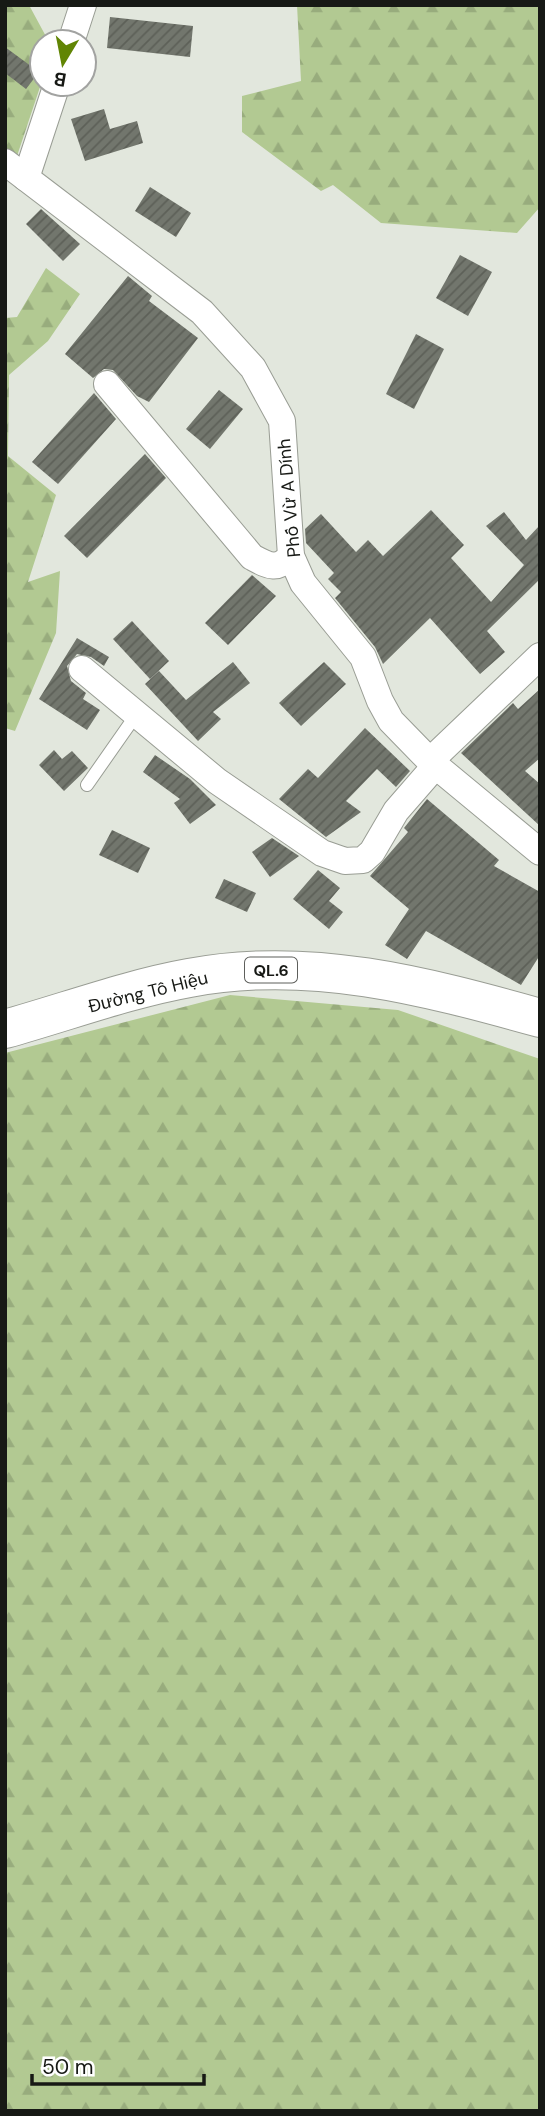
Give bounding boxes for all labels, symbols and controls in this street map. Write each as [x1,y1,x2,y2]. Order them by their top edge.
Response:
north arrow [28,28,98,98]
text: B [52,66,68,93]
street label: Phố Vừ A Dính [272,438,306,558]
road number: QL.6 [245,958,297,982]
street label: Đường Tô Hiệu [86,966,210,1018]
scale bar [32,2042,203,2086]
text: 50 m [42,2053,93,2081]

